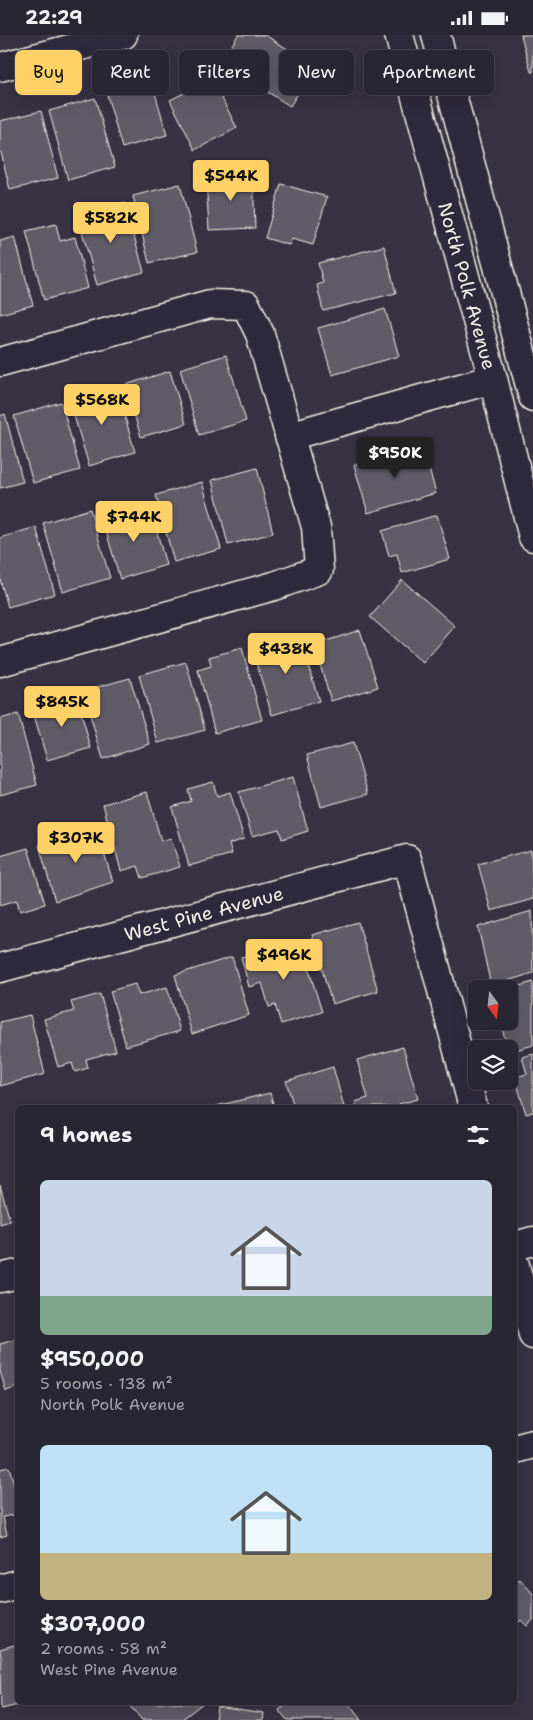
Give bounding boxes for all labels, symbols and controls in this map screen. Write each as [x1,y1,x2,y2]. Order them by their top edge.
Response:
text: 22:29 [25,5,83,30]
chip: Buy [15,50,82,95]
chip: Rent [92,50,169,95]
chip: Filters [179,50,269,95]
chip: New [279,50,354,95]
chip: Apartment [364,50,494,95]
pin: $544K [196,159,266,202]
text: $544K [204,165,258,186]
street label: North Polk Avenue [433,199,502,372]
pin: $582K [76,201,146,244]
text: $582K [84,207,138,228]
pin: $568K [67,383,137,426]
text: $568K [75,389,129,410]
pin: $950K [360,437,430,479]
text: $950K [368,442,422,463]
pin: $744K [99,501,169,543]
text: $744K [106,506,162,527]
pin: $438K [251,633,321,675]
text: $438K [259,638,313,659]
pin: $845K [27,685,97,728]
text: $845K [35,691,89,712]
pin: $307K [41,821,111,864]
text: $307K [49,827,103,848]
street label: West Pine Avenue [121,880,286,947]
pin: $496K [249,939,319,981]
text: $496K [257,944,311,965]
north arrow [468,980,518,1030]
map controls [468,980,518,1090]
button: layers [468,1040,518,1090]
text: 9 homes [40,1121,132,1149]
icon: filters [464,1121,492,1149]
icon: home [221,1213,311,1303]
text: $950,000 [40,1345,144,1373]
text: 5 rooms · 138 m² [40,1373,173,1394]
text: North Polk Avenue [40,1394,185,1415]
icon: home [221,1478,311,1568]
text: $307,000 [40,1610,145,1638]
text: 2 rooms · 58 m² [40,1638,167,1659]
text: West Pine Avenue [40,1659,178,1680]

